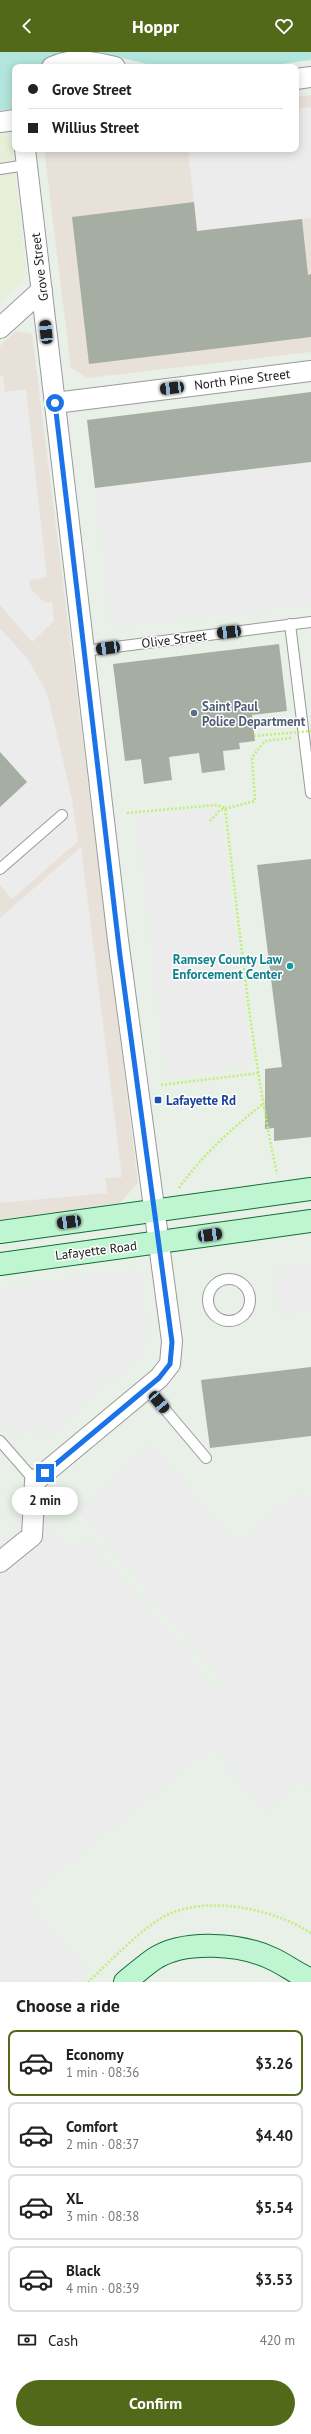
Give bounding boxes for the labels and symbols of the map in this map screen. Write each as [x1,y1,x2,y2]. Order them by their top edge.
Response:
street label: Grove Street [27,231,52,302]
car [39,319,53,345]
street label: North Pine Street [193,365,292,394]
car [159,381,185,395]
route start [46,394,64,412]
car [216,625,242,639]
street label: Olive Street [140,627,208,652]
car [95,640,121,656]
place label: Saint Paul Police Department [202,698,306,730]
marker: Saint Paul Police Department [189,708,199,718]
place label: Ramsey County Law Enforcement Center [173,951,283,983]
marker: Ramsey County Law Enforcement Center [285,961,295,971]
place label: Lafayette Rd [166,1092,236,1109]
marker: Lafayette Rd [153,1095,163,1105]
car [56,1214,82,1230]
car [197,1227,223,1243]
street label: Lafayette Road [54,1237,138,1264]
car [147,1389,171,1415]
route end [36,1464,54,1482]
callout: 2 min [12,1487,78,1515]

